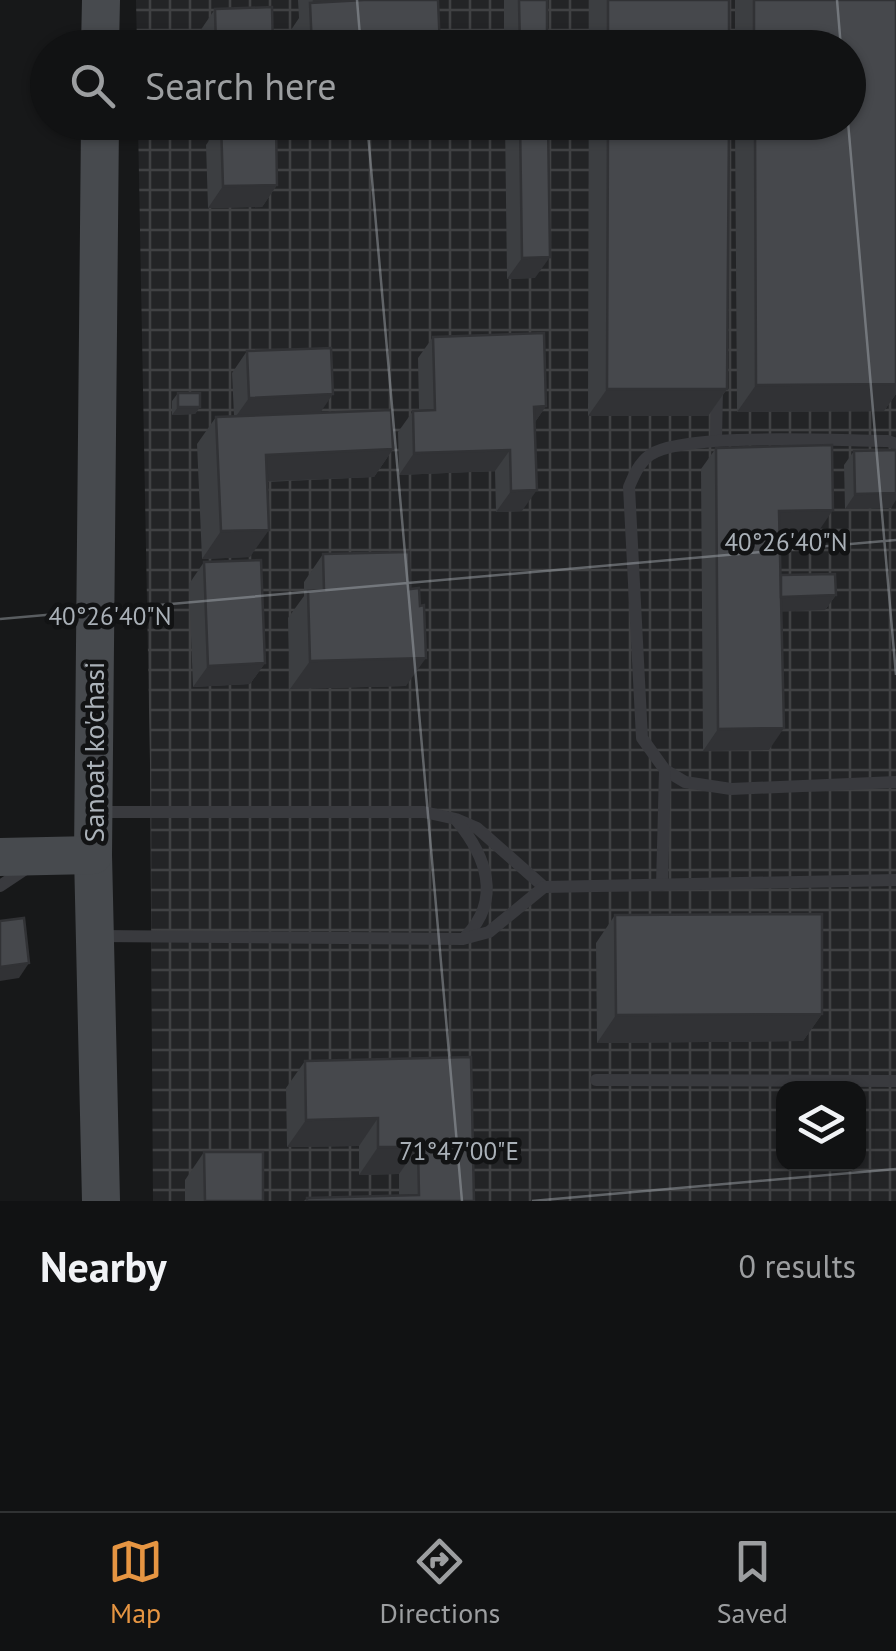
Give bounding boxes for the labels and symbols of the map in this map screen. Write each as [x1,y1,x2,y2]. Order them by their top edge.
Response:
text: 40°26'40"N [724,526,848,558]
text: 40°26'40"N [48,600,172,632]
street label: Sanoat ko'chasi [75,662,112,842]
text: 71°47'00"E [399,1135,519,1167]

